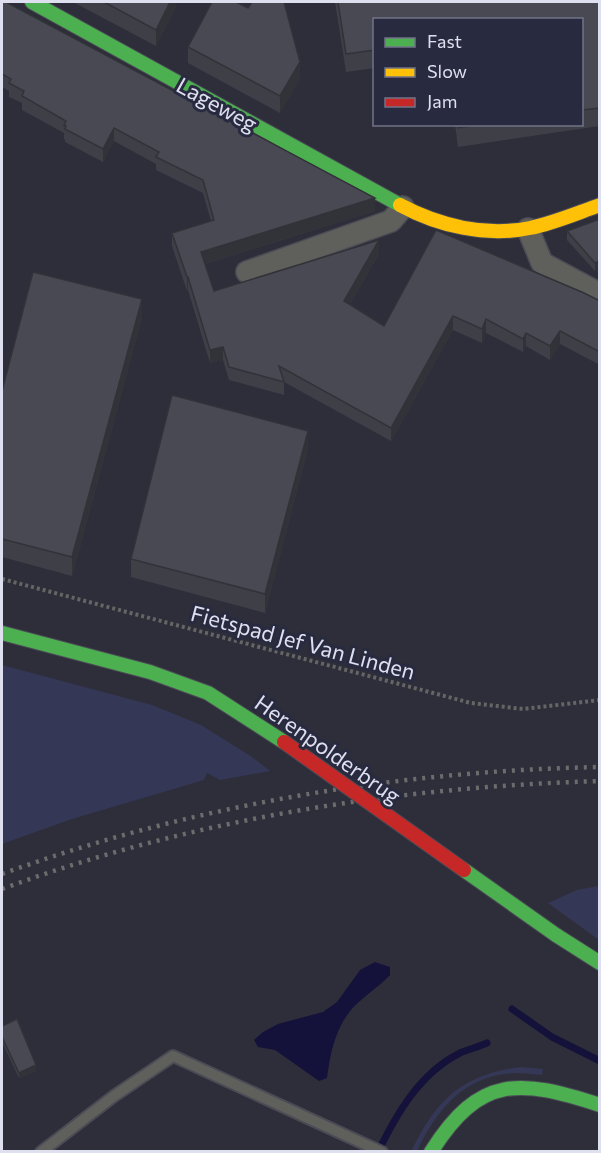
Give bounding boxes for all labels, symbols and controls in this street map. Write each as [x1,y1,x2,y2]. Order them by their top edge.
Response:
legend [373,18,583,126]
text: Fast [427,30,462,52]
text: Slow [427,60,467,82]
street label: Lageweg [172,71,262,137]
text: Jam [427,90,457,112]
street label: Fietspad Jef Van Linden [188,599,418,685]
street label: Herenpolderbrug [250,689,406,809]

